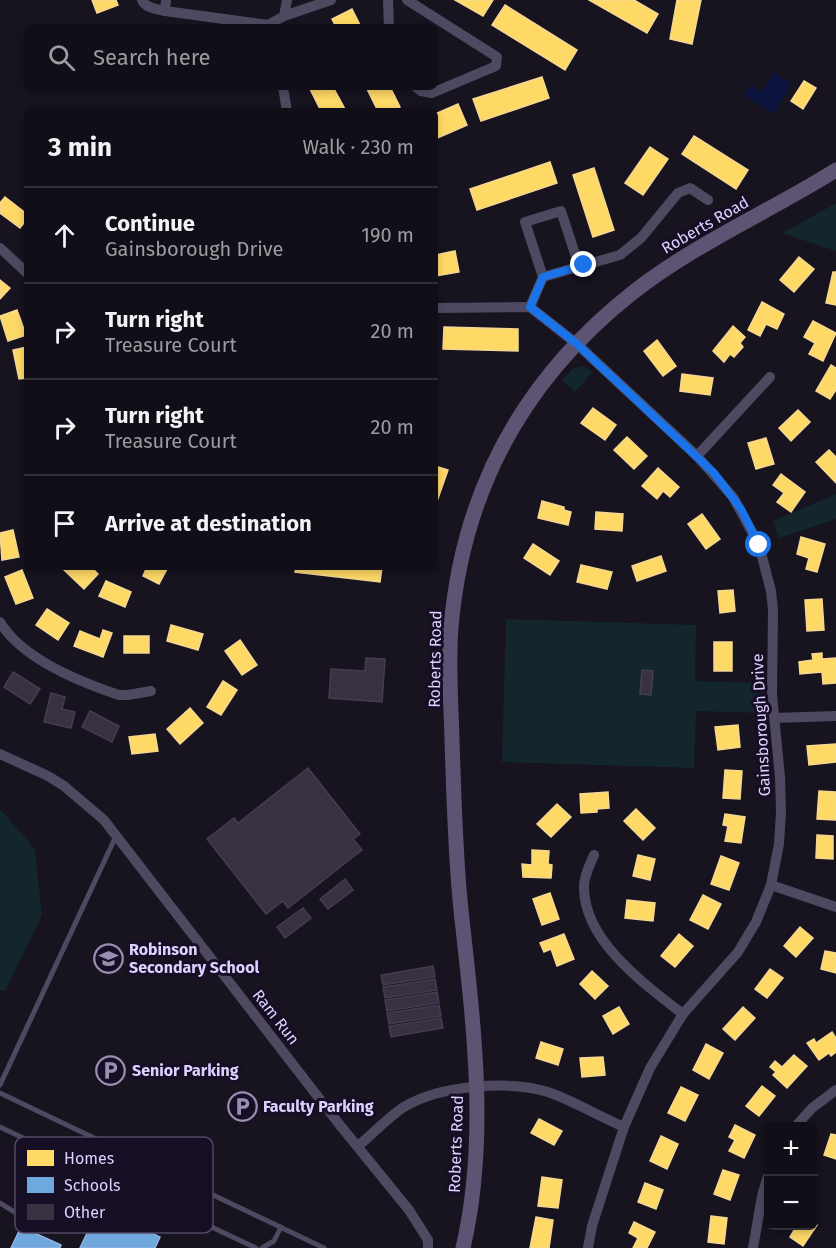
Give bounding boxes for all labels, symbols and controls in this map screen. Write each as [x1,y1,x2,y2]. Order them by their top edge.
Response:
search box [24,24,438,90]
icon: search [45,41,78,74]
text: Search here [93,44,211,71]
text: 3 min [48,132,112,163]
text: Walk · 230 m [303,135,414,159]
street label: Roberts Road [658,192,752,258]
text: Continue [105,210,195,237]
icon: ahead [48,219,81,252]
text: 190 m [361,223,414,247]
text: Gainsborough Drive [105,237,284,261]
route end [570,251,596,277]
text: Turn right [105,306,204,333]
icon: right [48,315,81,348]
text: 20 m [371,319,414,343]
text: Treasure Court [105,333,237,357]
text: Turn right [105,402,204,429]
icon: right [48,411,81,444]
text: 20 m [371,415,414,439]
text: Treasure Court [105,429,237,453]
icon: arrive [48,507,81,540]
text: Arrive at destination [105,510,312,537]
route start [745,531,771,557]
street label: Roberts Road [425,610,445,708]
street label: Gainsborough Drive [748,653,774,797]
place label: Robinson Secondary School [129,940,260,977]
school or university icon: Robinson Secondary School [92,942,124,974]
street label: Ram Run [249,986,303,1048]
parking icon: Senior Parking [95,1054,127,1086]
place label: Senior Parking [132,1061,239,1080]
parking icon: Faculty Parking [226,1090,258,1122]
street label: Roberts Road [445,1095,467,1193]
place label: Faculty Parking [263,1097,374,1116]
map controls [764,1122,818,1230]
button: + [764,1122,818,1176]
legend [15,1137,213,1233]
text: Homes [64,1149,114,1168]
text: Schools [64,1176,121,1195]
button: − [764,1176,818,1230]
text: Other [64,1203,106,1222]

